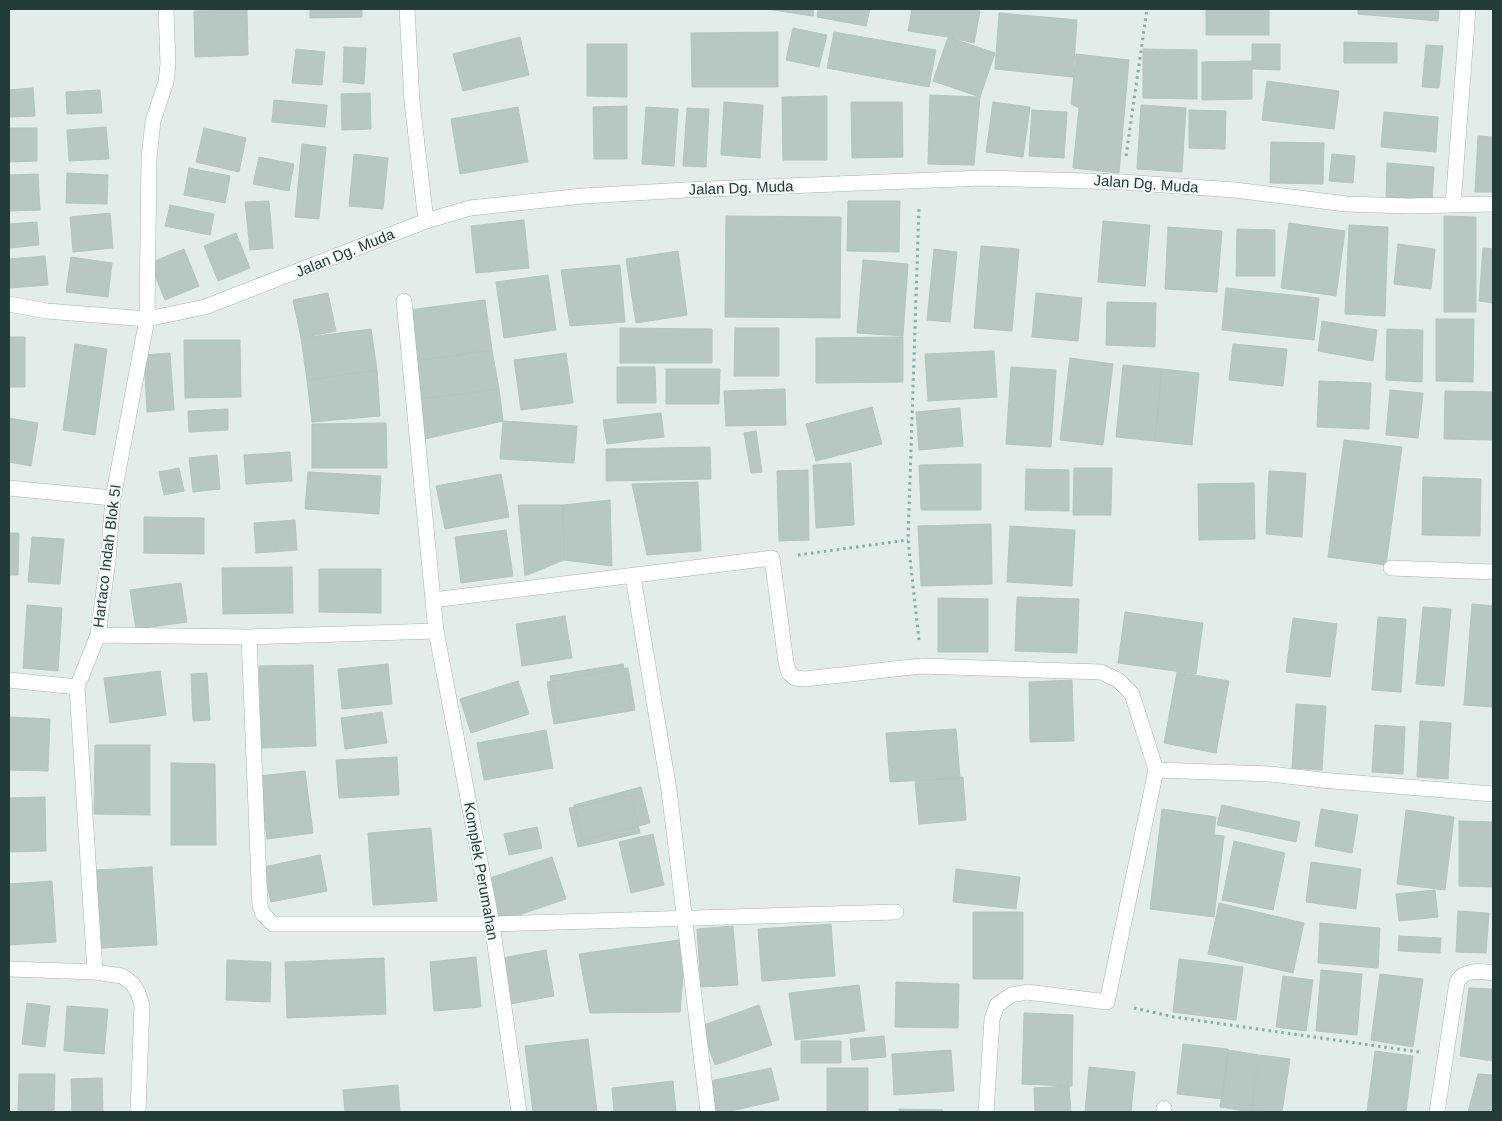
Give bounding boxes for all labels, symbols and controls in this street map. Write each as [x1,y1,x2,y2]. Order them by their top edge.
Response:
street label: Jalan Dg. Muda [1093,171,1200,196]
street label: Jalan Dg. Muda [688,177,794,198]
street label: Jalan Dg. Muda [293,225,397,280]
street label: Hartaco Indah Blok 5I [89,483,124,629]
street label: Komplek Perumahan [461,800,502,941]

